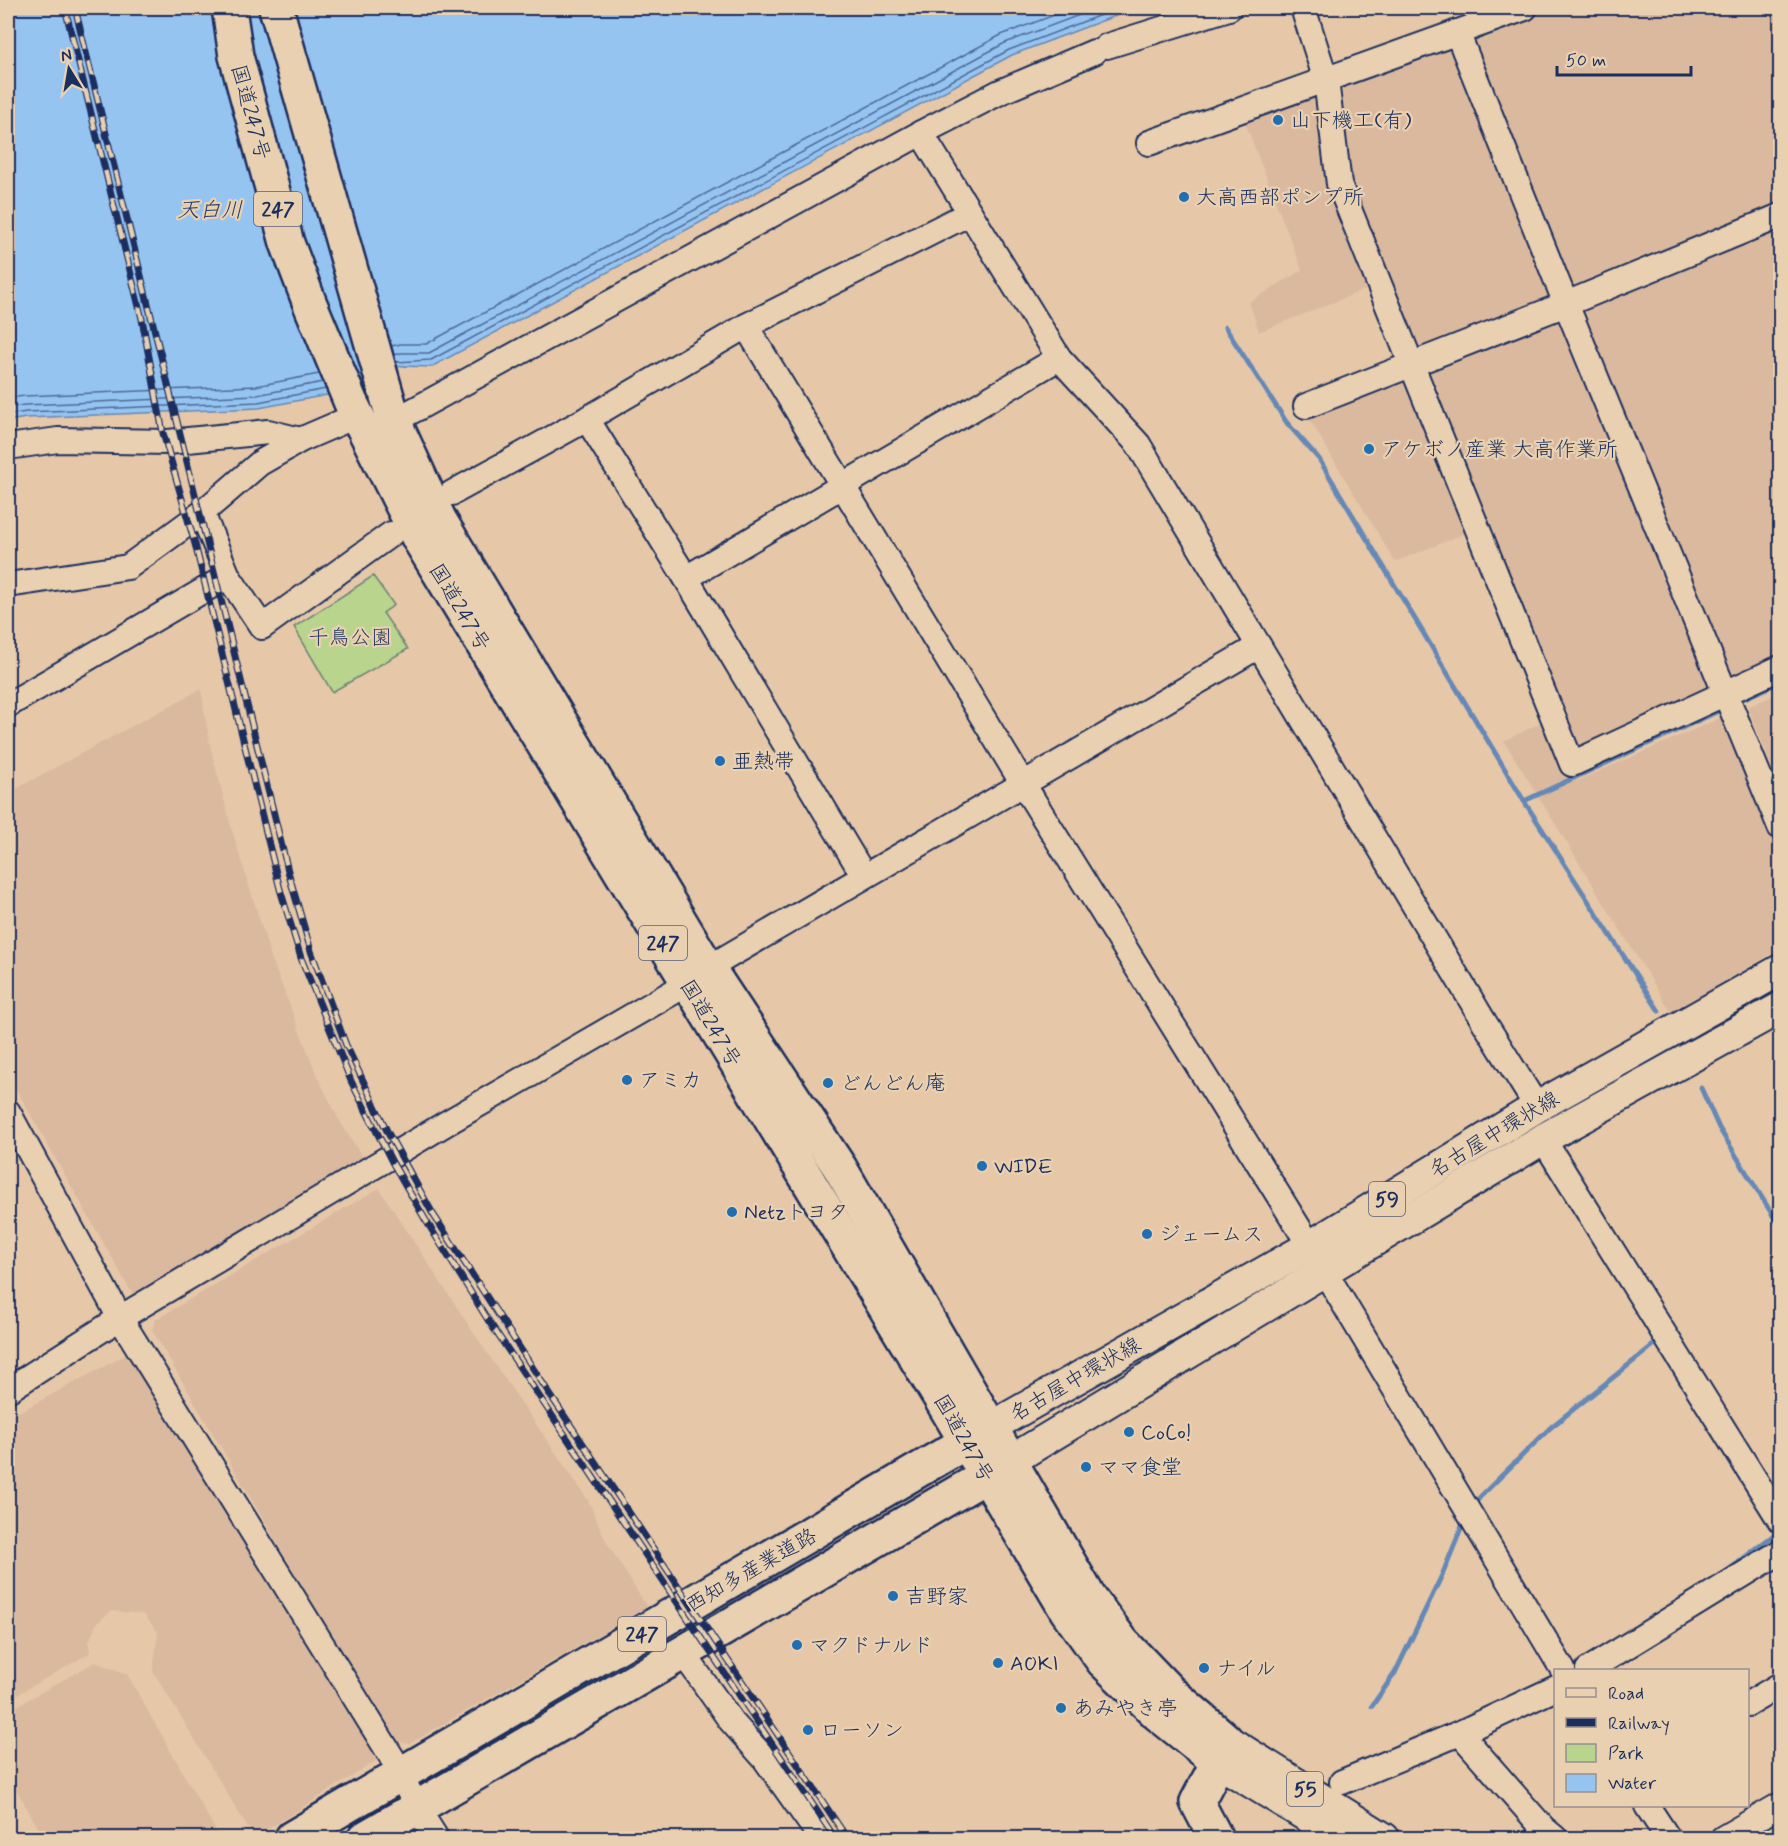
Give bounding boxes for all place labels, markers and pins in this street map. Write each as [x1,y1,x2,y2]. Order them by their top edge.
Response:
place label: 山下機工(有) [1290,107,1412,135]
marker: 山下機工(有) [1271,113,1285,127]
place label: 大高西部ポンプ所 [1196,184,1364,212]
marker: 大高西部ポンプ所 [1177,190,1191,204]
place label: アケボノ産業 大高作業所 [1381,436,1618,464]
marker: アケボノ産業 大高作業所 [1362,442,1376,456]
place label: 亜熱帯 [732,748,795,776]
marker: 亜熱帯 [713,754,727,768]
place label: アミカ [639,1067,702,1095]
place label: どんどん庵 [840,1070,946,1098]
marker: アミカ [620,1073,634,1087]
marker: どんどん庵 [821,1076,835,1090]
place label: WIDE [994,1153,1053,1181]
marker: WIDE [975,1159,989,1173]
place label: Netzトヨタ [744,1199,849,1227]
marker: Netzトヨタ [725,1205,739,1219]
place label: ジェームス [1159,1221,1263,1249]
marker: ジェームス [1140,1227,1154,1241]
place label: CoCo! [1141,1419,1192,1447]
marker: CoCo! [1122,1425,1136,1439]
place label: ママ食堂 [1098,1454,1182,1482]
marker: ママ食堂 [1079,1460,1093,1474]
place label: 吉野家 [905,1583,968,1611]
marker: 吉野家 [886,1589,900,1603]
place label: マクドナルド [809,1632,933,1660]
marker: マクドナルド [790,1638,804,1652]
place label: AOKI [1010,1650,1059,1678]
place label: ナイル [1216,1655,1276,1683]
marker: AOKI [991,1656,1005,1670]
marker: ナイル [1197,1661,1211,1675]
place label: あみやき亭 [1073,1695,1178,1723]
marker: あみやき亭 [1054,1701,1068,1715]
place label: ローソン [820,1717,904,1745]
marker: ローソン [801,1723,815,1737]

